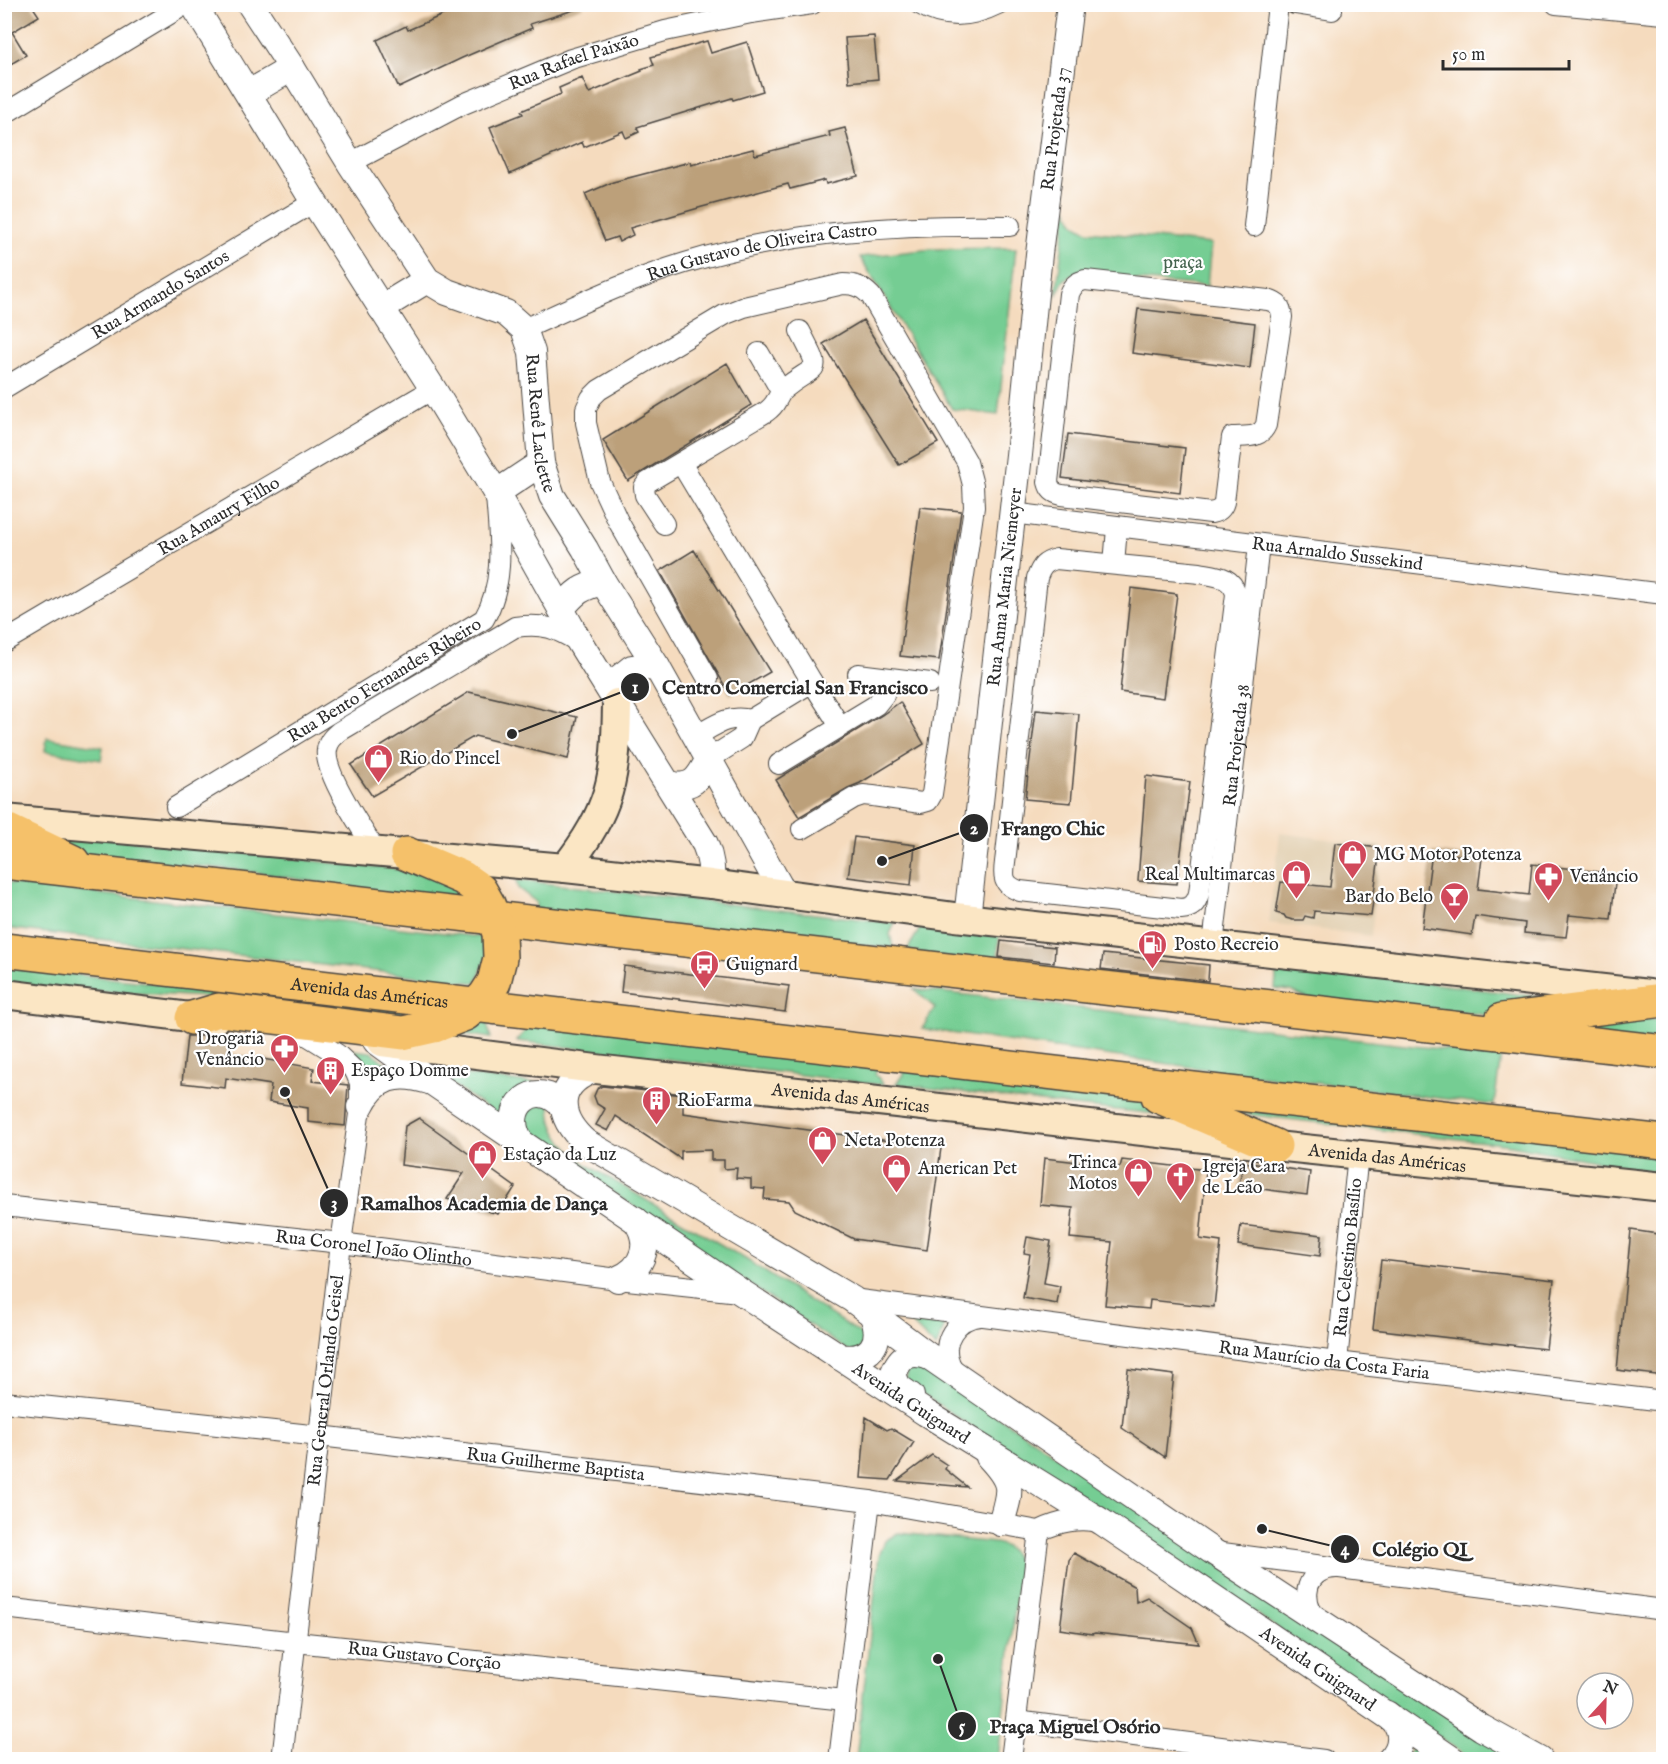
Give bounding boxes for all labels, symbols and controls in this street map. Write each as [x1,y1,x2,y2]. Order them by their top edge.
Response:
street label: Rua Rafael Paixão [506,29,642,97]
scale bar [1443,33,1569,71]
text: 50 m [1452,44,1485,67]
street label: Rua Projetada 37 [1037,66,1075,192]
street label: Rua Gustavo de Oliveira Castro [644,219,878,288]
street label: Rua Armando Santos [88,245,234,346]
park label: praça [1163,252,1203,275]
street label: Rua Renê Laclette [519,353,560,496]
street label: Rua Amaury Filho [154,472,285,562]
street label: Rua Anna Maria Niemeyer [983,486,1028,688]
street label: Rua Arnaldo Sussekind [1250,533,1425,577]
street label: Rua Bento Fernandes Ribeiro [284,613,486,749]
callout: Centro Comercial San Francisco [620,668,940,706]
text: Centro Comercial San Francisco [662,676,928,701]
text: 1 [632,677,639,700]
street label: Rua Projetada 38 [1219,683,1256,808]
shop icon: Rio do Pincel [362,742,394,784]
place label: Rio do Pincel [399,748,500,771]
callout: Frango Chic [959,809,1117,847]
text: Frango Chic [1001,817,1105,842]
text: 2 [970,818,979,841]
shop icon: MG Motor Potenza [1337,838,1369,880]
place label: MG Motor Potenza [1374,844,1522,867]
shop icon: Real Multimarcas [1280,858,1312,900]
pharmacy icon: Venâncio [1533,860,1565,902]
place label: Real Multimarcas [1144,864,1275,887]
place label: Venâncio [1569,866,1639,889]
bar icon: Bar do Belo [1438,880,1470,922]
place label: Bar do Belo [1345,886,1433,909]
fuel station icon: Posto Recreio [1137,928,1169,970]
place label: Posto Recreio [1174,934,1279,957]
bus stop icon: Guignard [689,948,721,990]
place label: Guignard [726,954,798,977]
street label: Avenida das Américas [288,974,450,1015]
place label: Drogaria Venâncio [195,1028,264,1072]
pharmacy icon: Drogaria Venâncio [269,1032,301,1074]
building icon: Espaço Domme [314,1054,346,1096]
place label: Espaço Domme [351,1060,469,1083]
street label: Avenida das Américas [769,1079,931,1120]
building icon: RioFarma [640,1084,672,1126]
place label: RioFarma [677,1090,752,1113]
shop icon: Neta Potenza [807,1124,839,1166]
place label: Neta Potenza [844,1130,945,1153]
shop icon: Estação da Luz [466,1138,498,1180]
street label: Avenida das Américas [1306,1139,1467,1179]
place label: Estação da Luz [503,1144,617,1167]
shop icon: American Pet [881,1152,913,1194]
place label: Trinca Motos [1068,1152,1117,1196]
shop icon: Trinca Motos [1122,1156,1154,1198]
place label: Igreja Cara de Leão [1202,1156,1286,1200]
place label: American Pet [917,1158,1017,1181]
church icon: Igreja Cara de Leão [1165,1160,1197,1202]
street label: Rua Celestino Basílio [1330,1177,1369,1338]
callout: Ramalhos Academia de Dança [319,1184,620,1222]
text: Ramalhos Academia de Dança [360,1192,608,1217]
text: 3 [331,1193,337,1216]
street label: Rua Coronel João Olintho [274,1226,473,1273]
street label: Rua General Orlando Geisel [303,1274,350,1487]
street label: Rua Maurício da Costa Faria [1217,1337,1431,1386]
street label: Avenida Guignard [846,1357,974,1450]
street label: Rua Guilherme Baptista [465,1443,646,1487]
callout: Colégio QI [1330,1530,1480,1568]
text: Colégio QI [1372,1538,1474,1563]
text: 4 [1341,1539,1351,1562]
street label: Avenida Guignard [1254,1622,1380,1717]
street label: Rua Gustavo Corção [346,1638,502,1677]
north arrow [1575,1671,1635,1731]
text: N [1599,1677,1620,1701]
callout: Praça Miguel Osório [947,1707,1172,1745]
text: Praça Miguel Osório [989,1715,1161,1740]
text: 5 [959,1716,966,1739]

